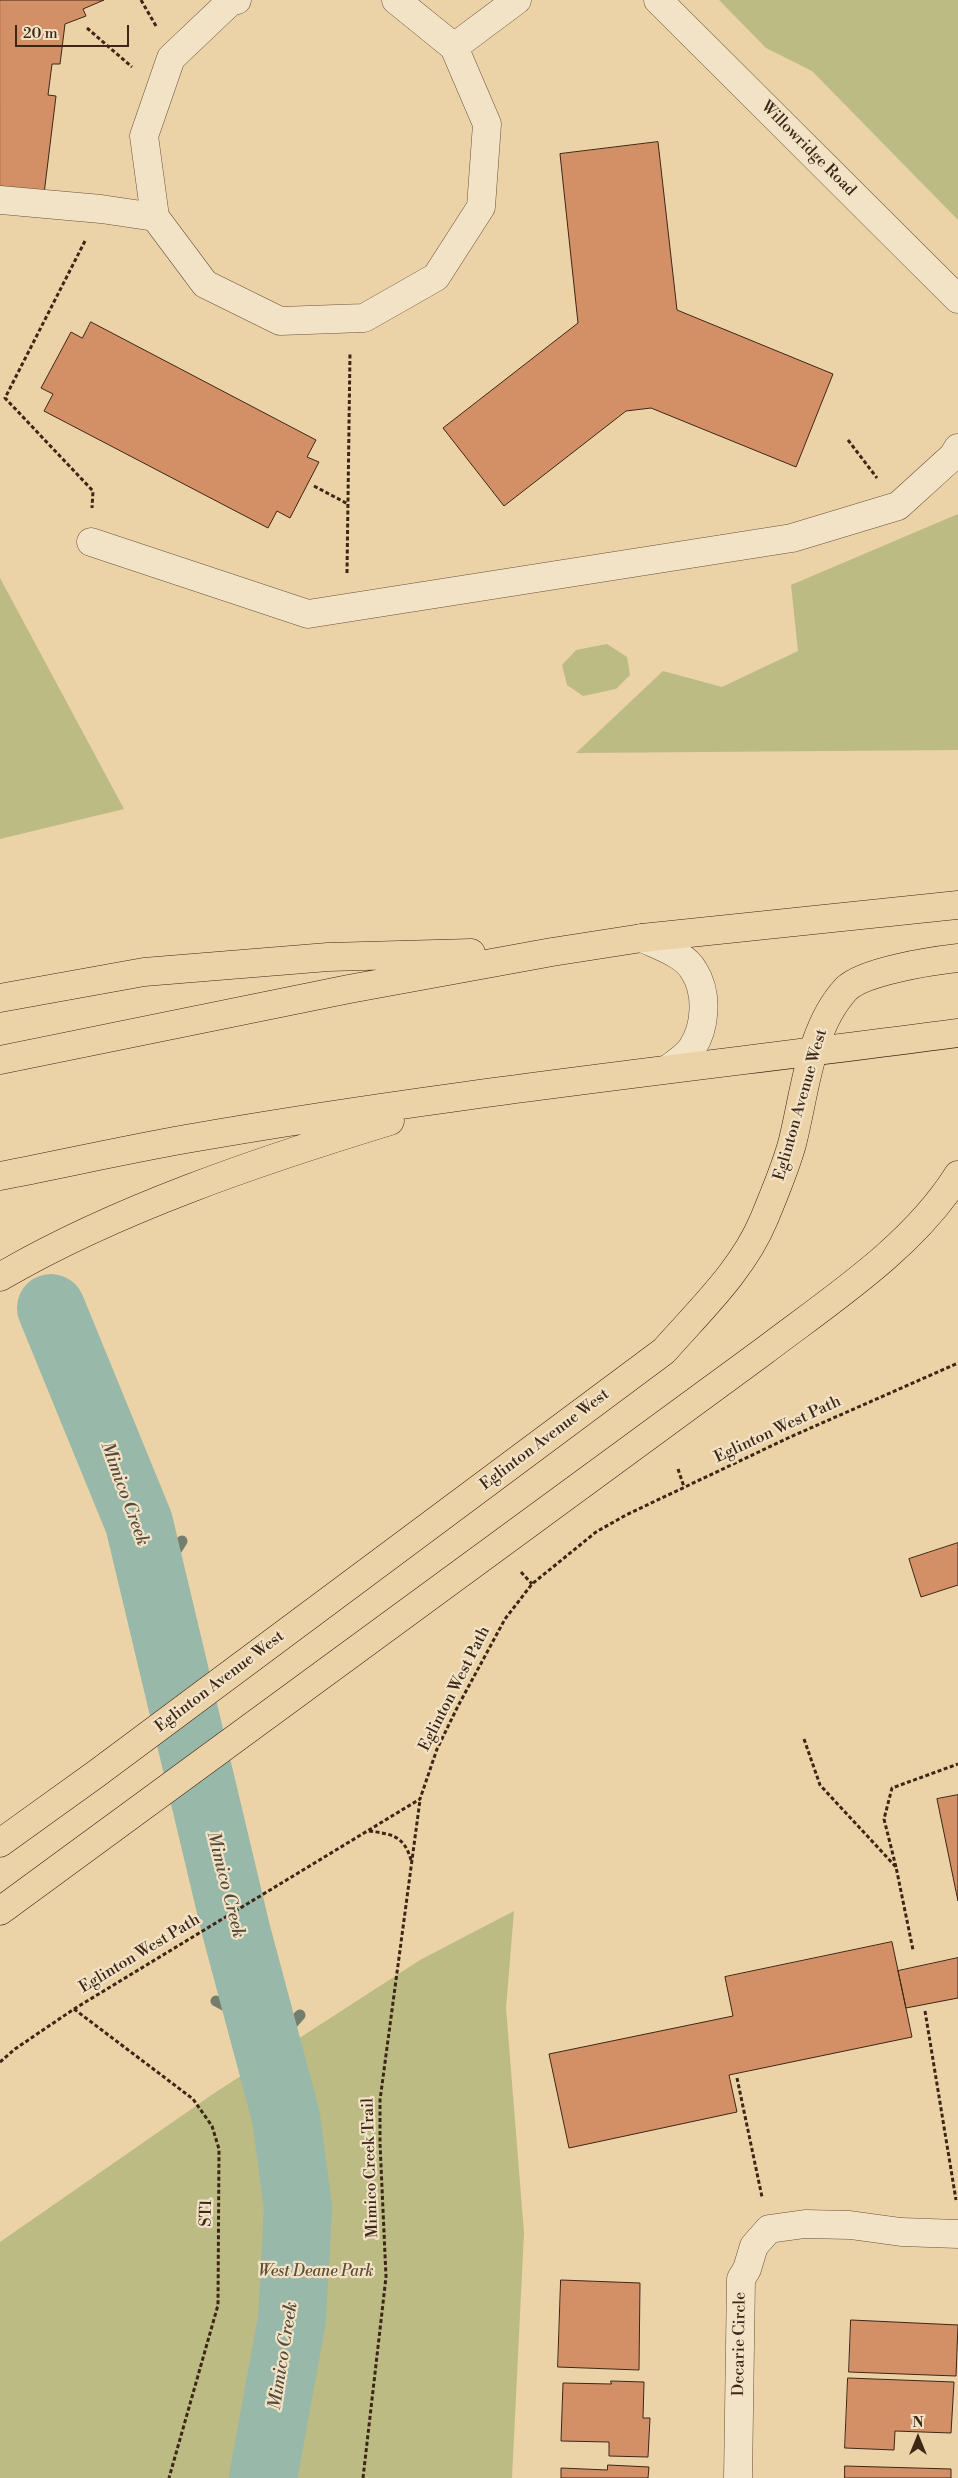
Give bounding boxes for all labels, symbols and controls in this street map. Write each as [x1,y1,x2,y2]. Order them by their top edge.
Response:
scale bar [18,15,131,47]
text: 20 m [23,24,58,43]
street label: Willowridge Road [756,97,860,201]
street label: Eglinton Avenue West [770,1027,832,1183]
street label: Eglinton Avenue West [477,1385,613,1495]
street label: Eglinton West Path [712,1392,844,1468]
water label: Mimico Creek [95,1439,153,1549]
street label: Eglinton West Path [415,1623,495,1755]
street label: Eglinton Avenue West [152,1627,288,1737]
water label: Mimico Creek [201,1829,249,1941]
street label: Eglinton West Path [76,1910,204,1998]
street label: Mimico Creek Trail [359,2098,383,2238]
street label: ST1 [197,2199,217,2227]
park label: West Deane Park [258,2262,374,2282]
street label: Decarie Circle [729,2292,751,2396]
water label: Mimico Creek [265,2300,303,2412]
north arrow [893,2413,943,2463]
text: N [912,2414,924,2432]

